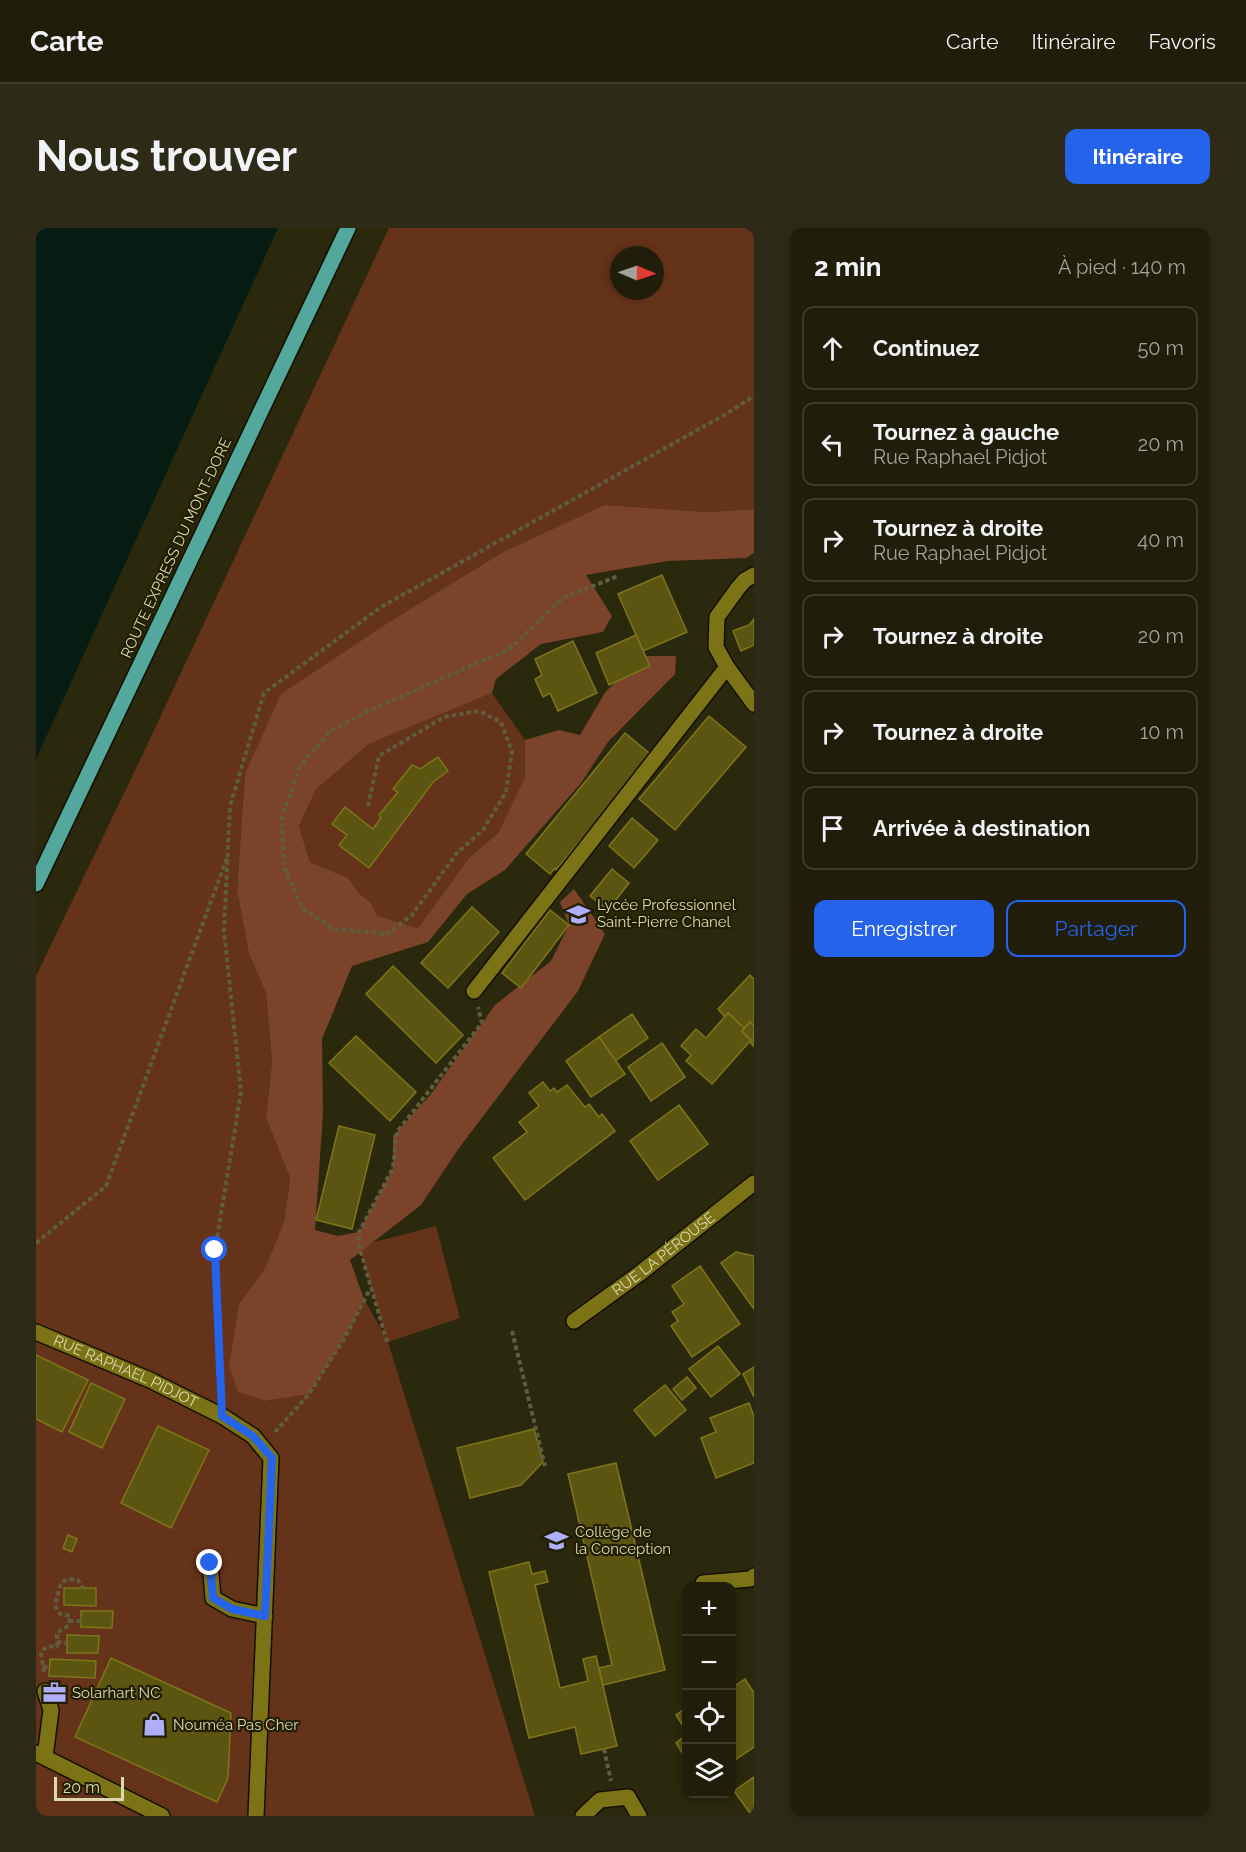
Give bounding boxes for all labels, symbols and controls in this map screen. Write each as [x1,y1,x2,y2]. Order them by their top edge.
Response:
text: Carte [30,25,103,58]
text: Carte [946,29,998,54]
text: Itinéraire [1031,29,1115,54]
text: Favoris [1148,29,1216,54]
button: Itinéraire [1065,129,1210,184]
text: Nous trouver [36,132,297,181]
north arrow [610,246,664,300]
text: 2 min [814,252,881,282]
text: À pied · 140 m [1058,255,1186,279]
icon: ahead [816,332,849,365]
text: Continuez [873,335,979,361]
text: 50 m [1137,336,1184,360]
text: Tournez à gauche [873,419,1059,445]
icon: left [816,428,849,461]
text: 20 m [1138,432,1184,456]
street label: ROUTE EXPRESS DU MONT-DORE [117,435,235,661]
text: Rue Raphael Pidjot [873,445,1047,469]
text: Tournez à droite [873,515,1043,541]
icon: right [816,524,849,557]
text: 40 m [1137,528,1184,552]
text: Rue Raphael Pidjot [873,541,1047,565]
icon: right [816,620,849,653]
text: Tournez à droite [873,623,1043,649]
text: 20 m [1138,624,1184,648]
icon: right [816,716,849,749]
text: Tournez à droite [873,719,1043,745]
text: 10 m [1140,720,1184,744]
icon: arrive [816,812,849,845]
text: Arrivée à destination [873,815,1090,841]
place label: Lycée Professionnel Saint-Pierre Chanel [597,896,737,931]
button: Enregistrer [814,900,994,957]
button: Partager [1006,900,1186,957]
school or university icon: Lycée Professionnel Saint-Pierre Chanel [566,901,592,927]
street label: RUE LA PÉROUSE [609,1208,719,1299]
route start [201,1236,227,1262]
street label: RUE RAPHAEL PIDJOT [51,1331,201,1412]
place label: Collège de la Conception [575,1523,671,1558]
school or university icon: Collège de la Conception [544,1528,570,1554]
route end [196,1549,222,1575]
map controls [682,1582,736,1798]
button: + [682,1582,736,1636]
button: − [682,1636,736,1690]
office icon: Solarhart NC [41,1680,67,1706]
place label: Solarhart NC [72,1684,160,1702]
button: locate [682,1690,736,1744]
shop icon: Nouméa Pas Cher [142,1712,168,1738]
place label: Nouméa Pas Cher [173,1716,299,1734]
button: layers [682,1744,736,1798]
scale bar [54,1774,124,1802]
text: 20 m [63,1778,100,1797]

